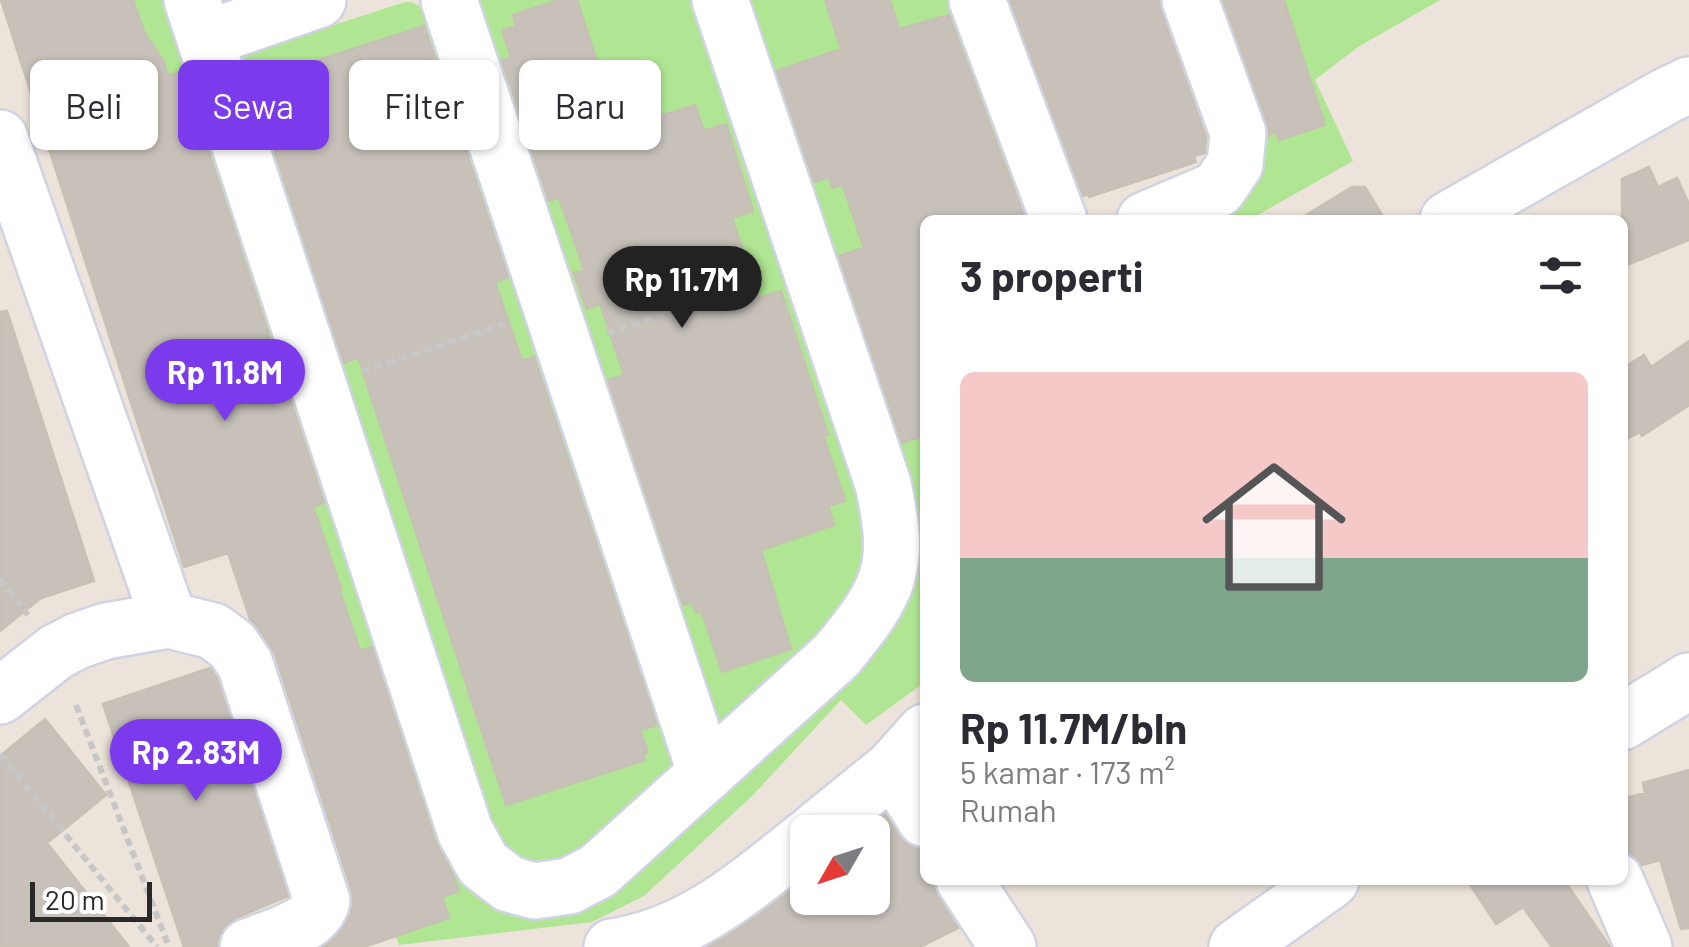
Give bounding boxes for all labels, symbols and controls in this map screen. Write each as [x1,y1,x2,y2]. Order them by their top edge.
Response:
chip: Beli [30,60,158,150]
chip: Sewa [178,60,329,150]
chip: Filter [349,60,499,150]
chip: Baru [519,60,661,150]
pin: Rp 11.7M [579,246,785,331]
icon: filters [1533,248,1588,303]
text: 3 properti [960,250,1144,300]
text: Rp 11.7M [625,259,739,297]
pin: Rp 11.8M [122,339,328,424]
text: Rp 11.8M [167,352,283,390]
icon: home [1184,437,1364,617]
text: Rp 11.7M/bln [960,702,1187,752]
pin: Rp 2.83M [93,719,299,804]
text: Rp 2.83M [132,732,260,770]
text: 5 kamar · 173 m² [960,752,1175,790]
text: Rumah [960,790,1057,828]
north arrow [790,815,890,915]
map controls [790,815,890,915]
scale bar [30,877,152,922]
text: 20 m [45,882,105,916]

